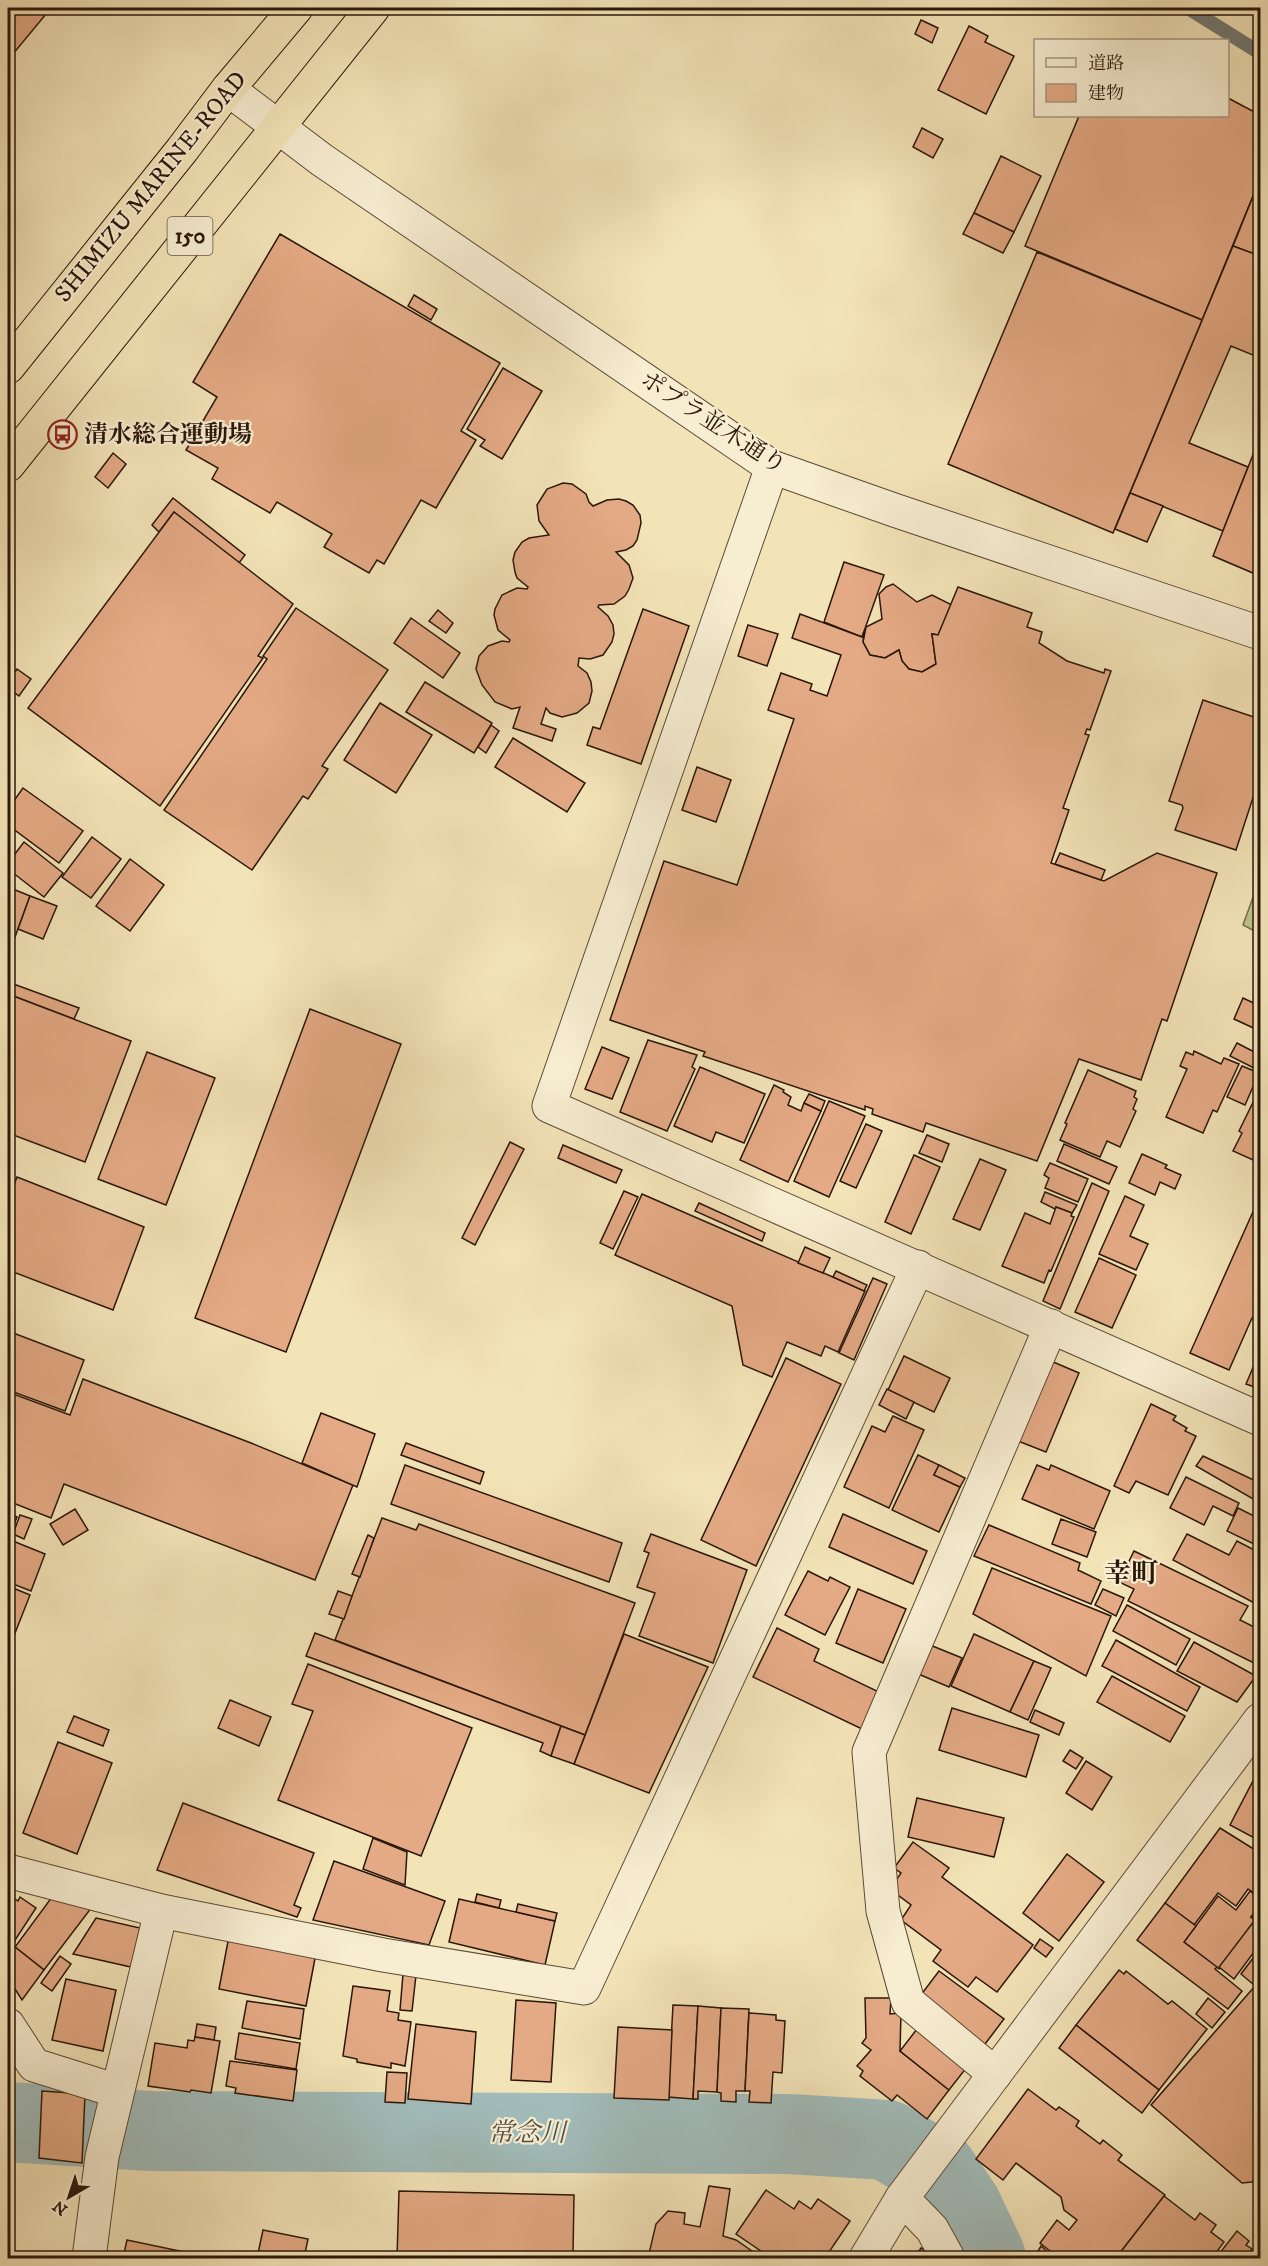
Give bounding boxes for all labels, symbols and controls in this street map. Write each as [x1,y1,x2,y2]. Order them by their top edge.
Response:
legend [1034,39,1229,117]
text: 道路 [1088,53,1124,75]
street label: SHIMIZU MARINE-ROAD [48,65,254,309]
text: 建物 [1088,83,1124,105]
road number: 150 [168,217,213,255]
street label: ポプラ並木通り [634,365,792,481]
bus stop icon: 清水総合運動場 [47,419,79,451]
place label: 清水総合運動場 [84,420,252,450]
district label: 幸町 [1104,1557,1158,1591]
water label: 常念川 [488,2117,569,2150]
north arrow [39,2167,99,2227]
text: N [49,2196,72,2220]

